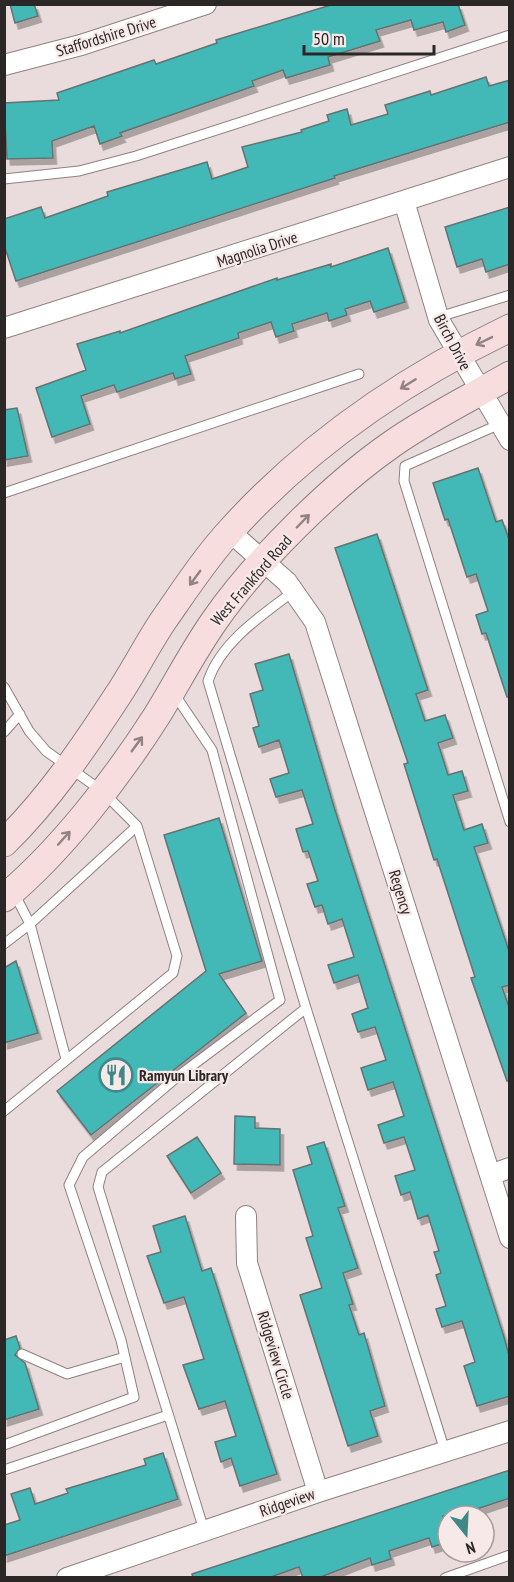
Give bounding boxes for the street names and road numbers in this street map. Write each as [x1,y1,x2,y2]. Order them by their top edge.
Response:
street label: Staffordshire Drive [54,11,158,61]
street label: Magnolia Drive [214,227,300,271]
street label: Birch Drive [430,311,476,373]
street label: West Frankford Road [206,531,296,629]
street label: Regency [385,867,417,917]
street label: Ridgeview Circle [253,1308,299,1402]
street label: Ridgeview [257,1483,318,1521]

